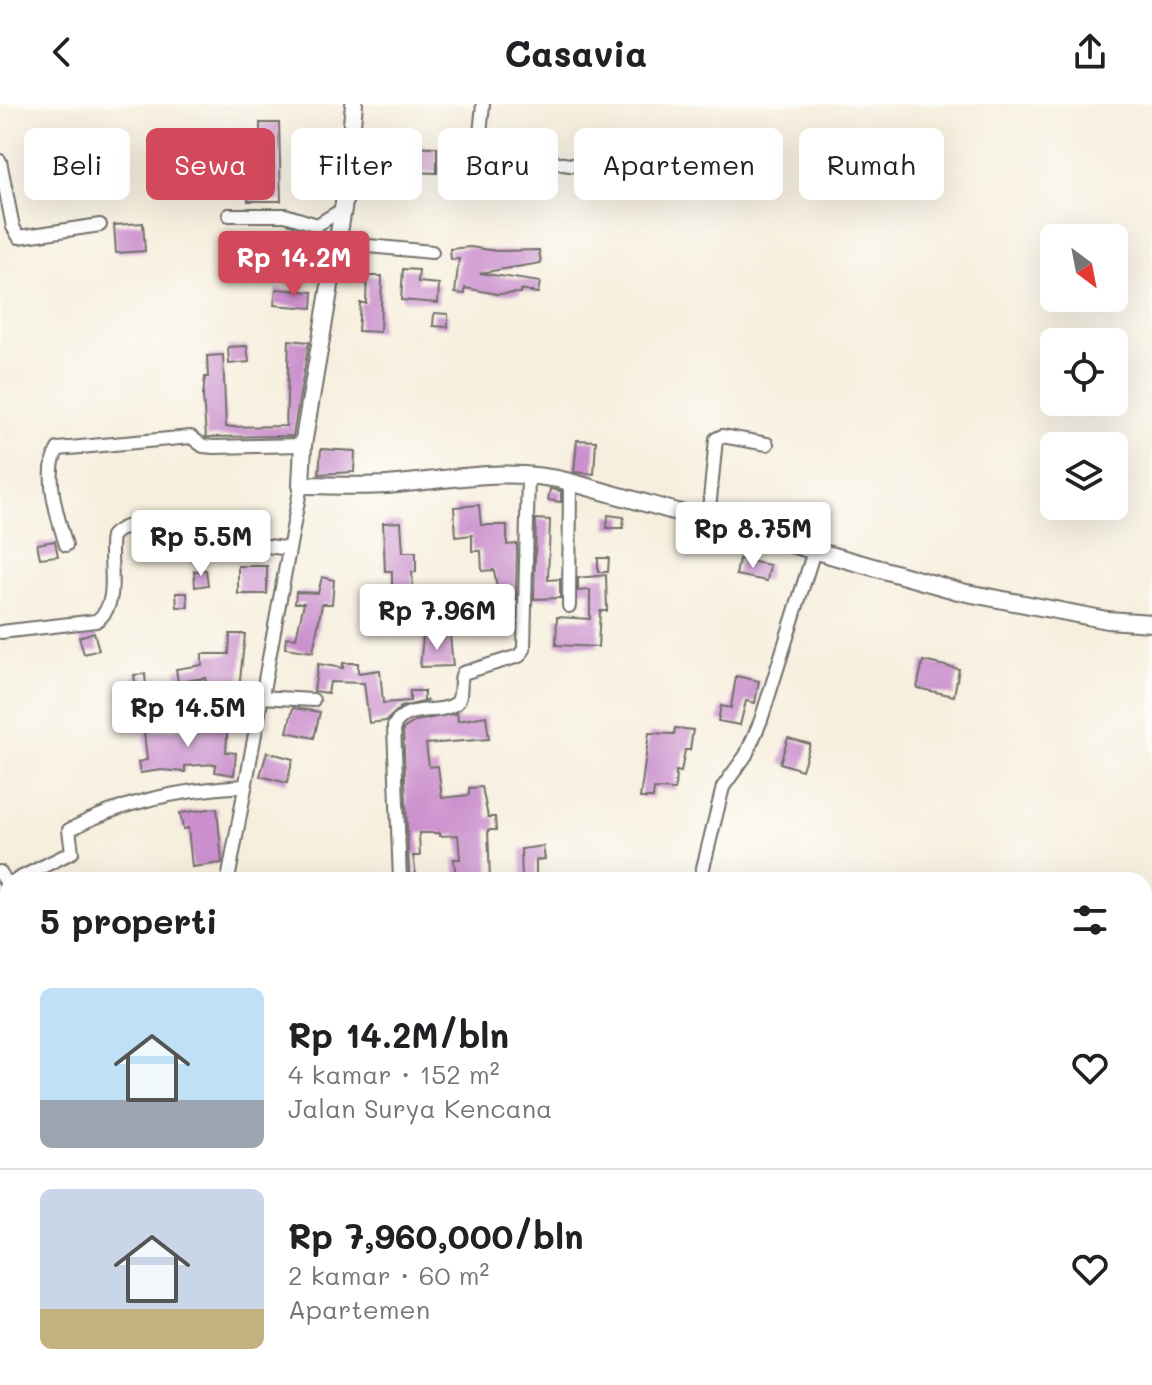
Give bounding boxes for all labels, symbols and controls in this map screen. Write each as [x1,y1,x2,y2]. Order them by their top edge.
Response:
text: Casavia [505,29,647,76]
icon: back [40,30,84,74]
icon: share [1068,30,1112,74]
chip: Beli [24,128,130,200]
chip: Sewa [146,128,275,200]
chip: Filter [291,128,422,200]
chip: Baru [438,128,558,200]
chip: Apartemen [574,128,783,200]
chip: Rumah [799,128,944,200]
north arrow [1040,224,1128,312]
map controls [1040,224,1128,520]
pin: Rp 14.2M [211,231,377,299]
text: Rp 14.2M [236,240,352,274]
button: locate [1040,328,1128,416]
button: layers [1040,432,1128,520]
pin: Rp 8.75M [670,502,836,570]
pin: Rp 5.5M [127,510,275,578]
text: Rp 8.75M [694,511,812,545]
text: Rp 5.5M [149,519,253,553]
pin: Rp 7.96M [354,584,520,652]
text: Rp 7.96M [378,593,496,627]
pin: Rp 14.5M [105,681,271,749]
text: Rp 14.5M [130,690,246,724]
text: 5 properti [40,898,218,943]
icon: filters [1068,898,1112,942]
text: Rp 14.2M/bln [288,1012,509,1057]
icon: home [104,1020,200,1116]
icon: heart [1068,1046,1112,1090]
text: 4 kamar · 152 m² [288,1057,500,1091]
text: Jalan Surya Kencana [288,1091,552,1125]
text: Rp 7,960,000/bln [288,1213,584,1258]
icon: home [104,1221,200,1317]
icon: heart [1068,1247,1112,1291]
text: 2 kamar · 60 m² [288,1258,489,1292]
text: Apartemen [288,1292,430,1326]

